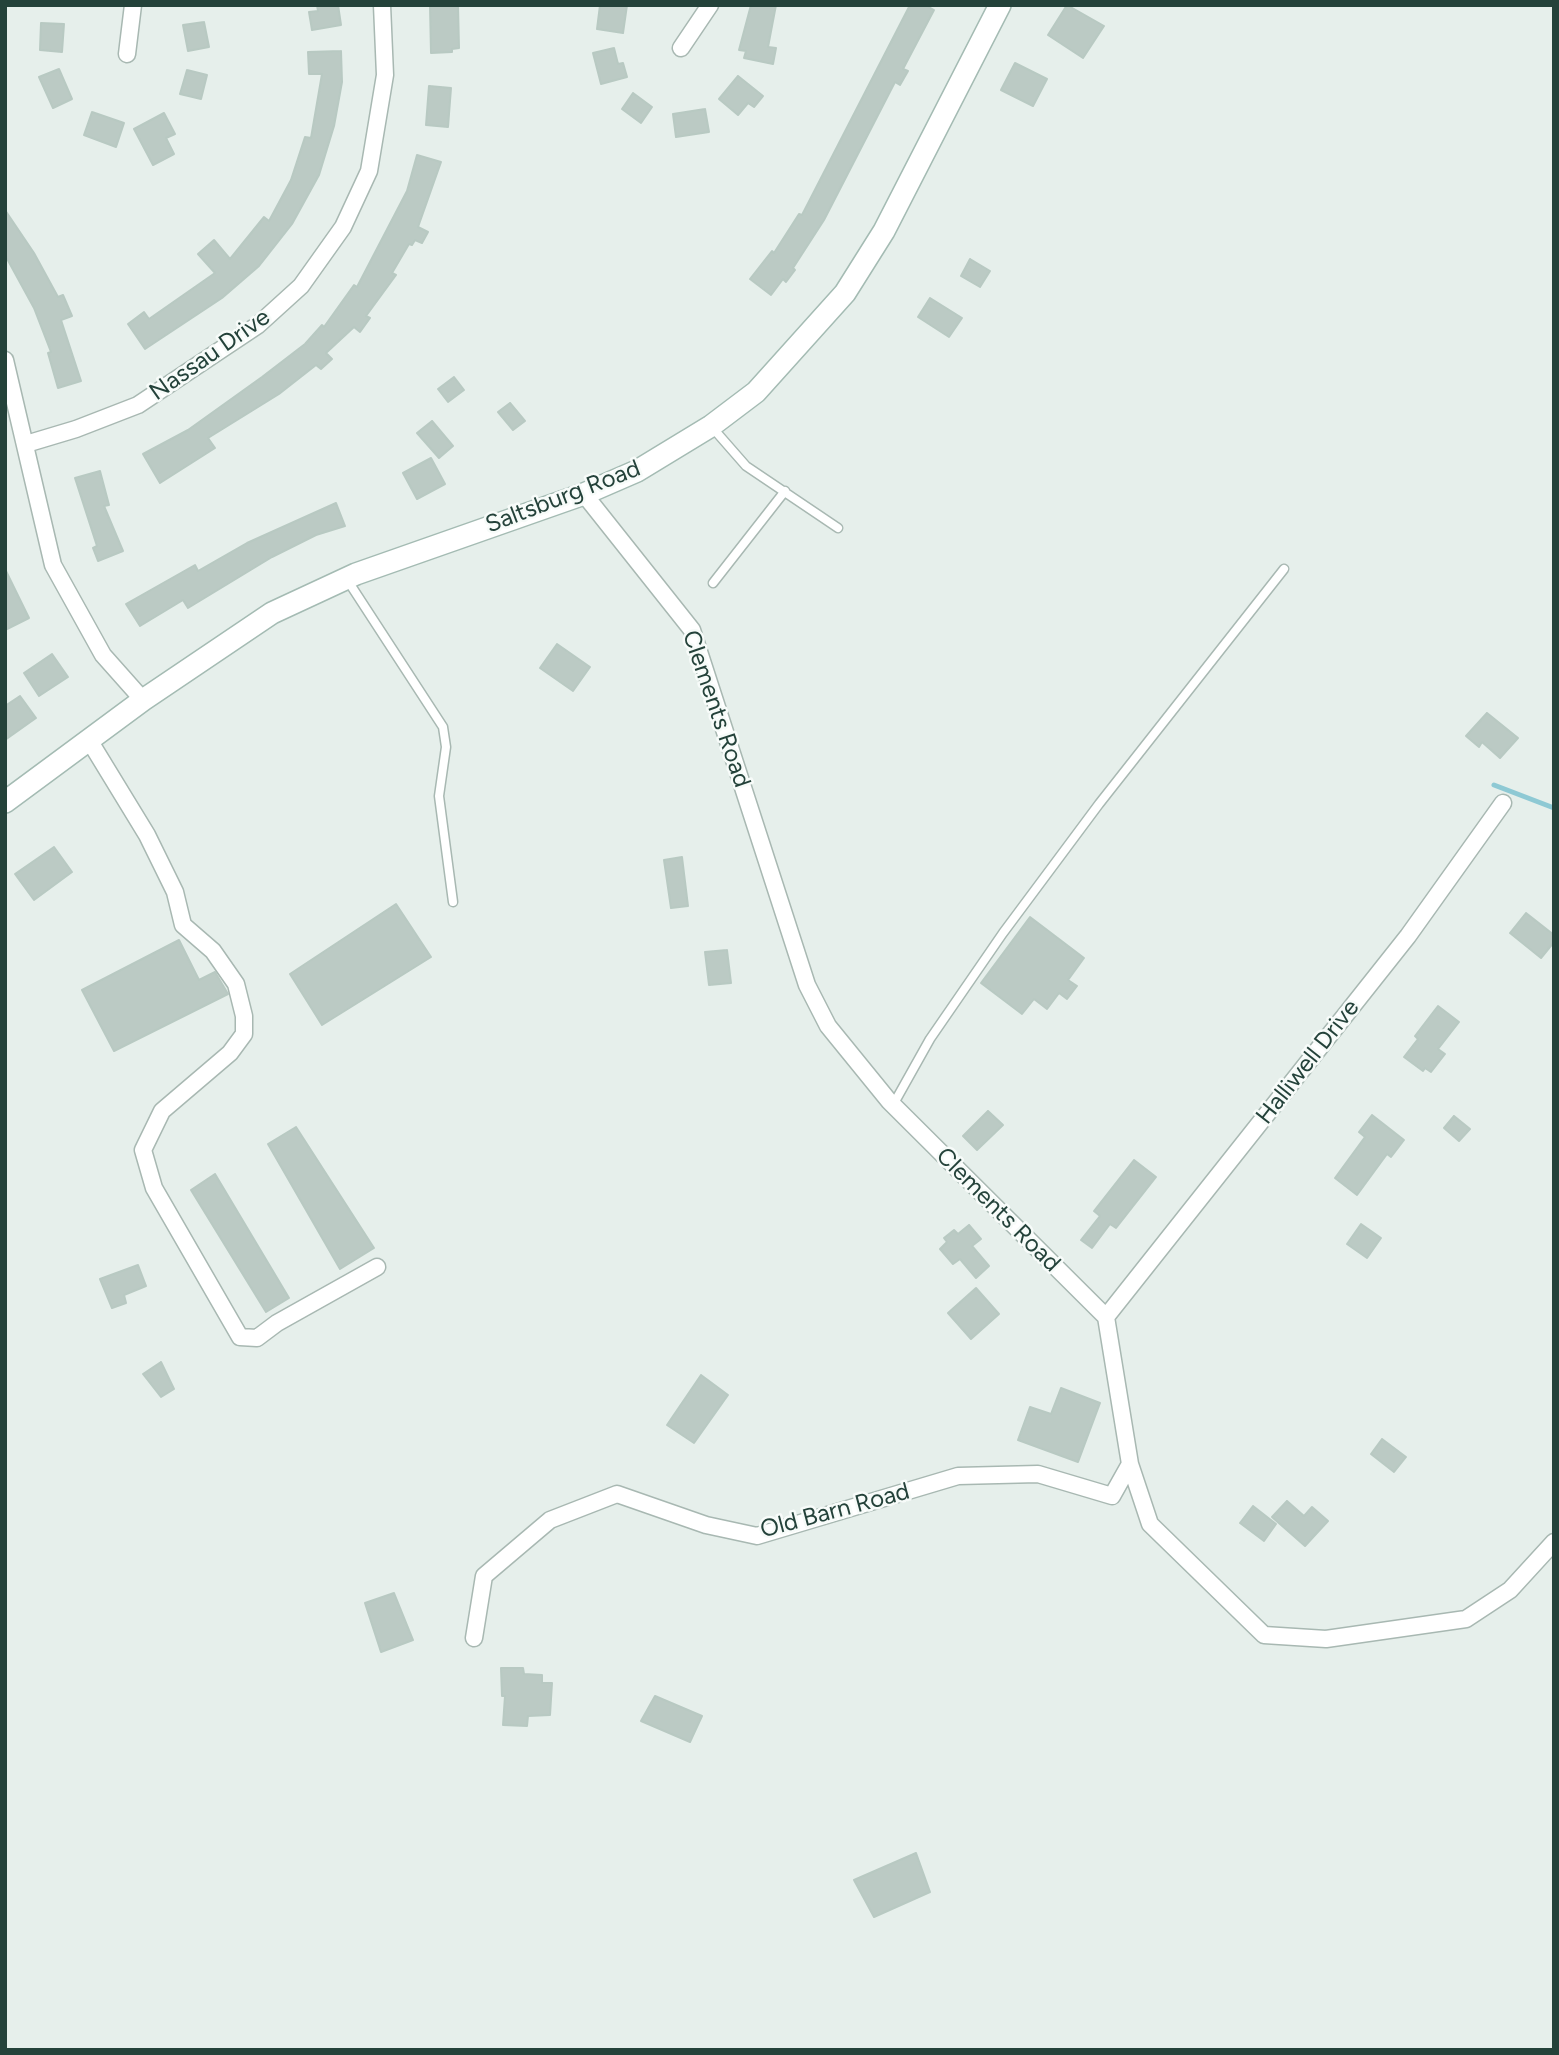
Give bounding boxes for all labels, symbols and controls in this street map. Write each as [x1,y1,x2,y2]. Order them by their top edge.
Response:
street label: Nassau Drive [144,303,276,407]
street label: Saltsburg Road [482,454,644,540]
street label: Clements Road [676,627,756,791]
street label: Halliwell Drive [1250,994,1366,1130]
street label: Clements Road [930,1142,1066,1278]
street label: Old Barn Road [757,1477,913,1545]

